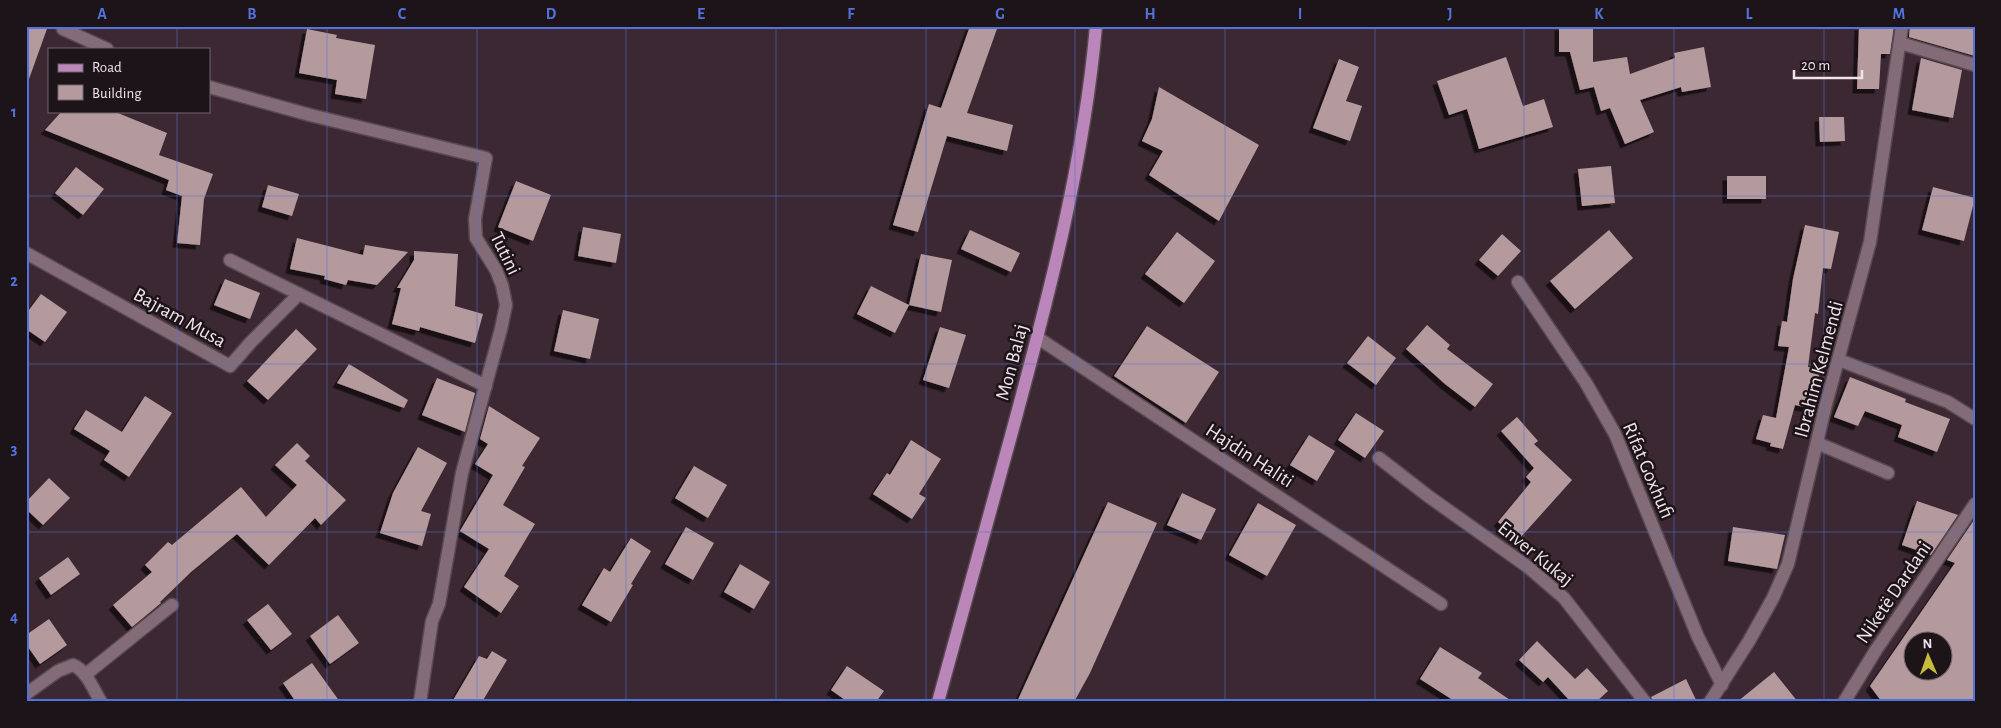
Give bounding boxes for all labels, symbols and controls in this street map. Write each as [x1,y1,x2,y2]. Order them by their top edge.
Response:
text: A [97,6,107,22]
text: B [247,6,257,22]
text: C [398,6,407,22]
text: D [546,6,557,22]
text: E [697,6,705,22]
text: F [847,6,855,22]
text: G [995,6,1005,22]
text: H [1144,6,1156,22]
text: I [1298,6,1302,22]
text: J [1447,6,1453,22]
text: K [1594,6,1604,22]
text: L [1746,6,1753,22]
text: M [1893,6,1905,22]
legend [48,48,210,112]
scale bar [1794,48,1861,80]
text: 20 m [1801,58,1830,73]
text: Road [92,60,122,75]
text: Building [92,86,142,101]
text: 1 [11,104,17,120]
street label: Tutini [486,229,524,278]
text: 2 [10,273,18,289]
street label: Bajram Musa [130,284,229,351]
street label: Ibrahim Kelmendi [1791,299,1847,440]
street label: Mon Balaj [992,322,1032,403]
street label: Hajdin Haliti [1202,420,1297,492]
street label: Rifat Goxhufi [1619,420,1677,521]
text: 3 [11,441,18,457]
street label: Enver Kukaj [1494,517,1577,590]
street label: Niketë Dardani [1850,536,1936,648]
text: 4 [10,609,18,625]
north arrow [1904,630,1954,680]

